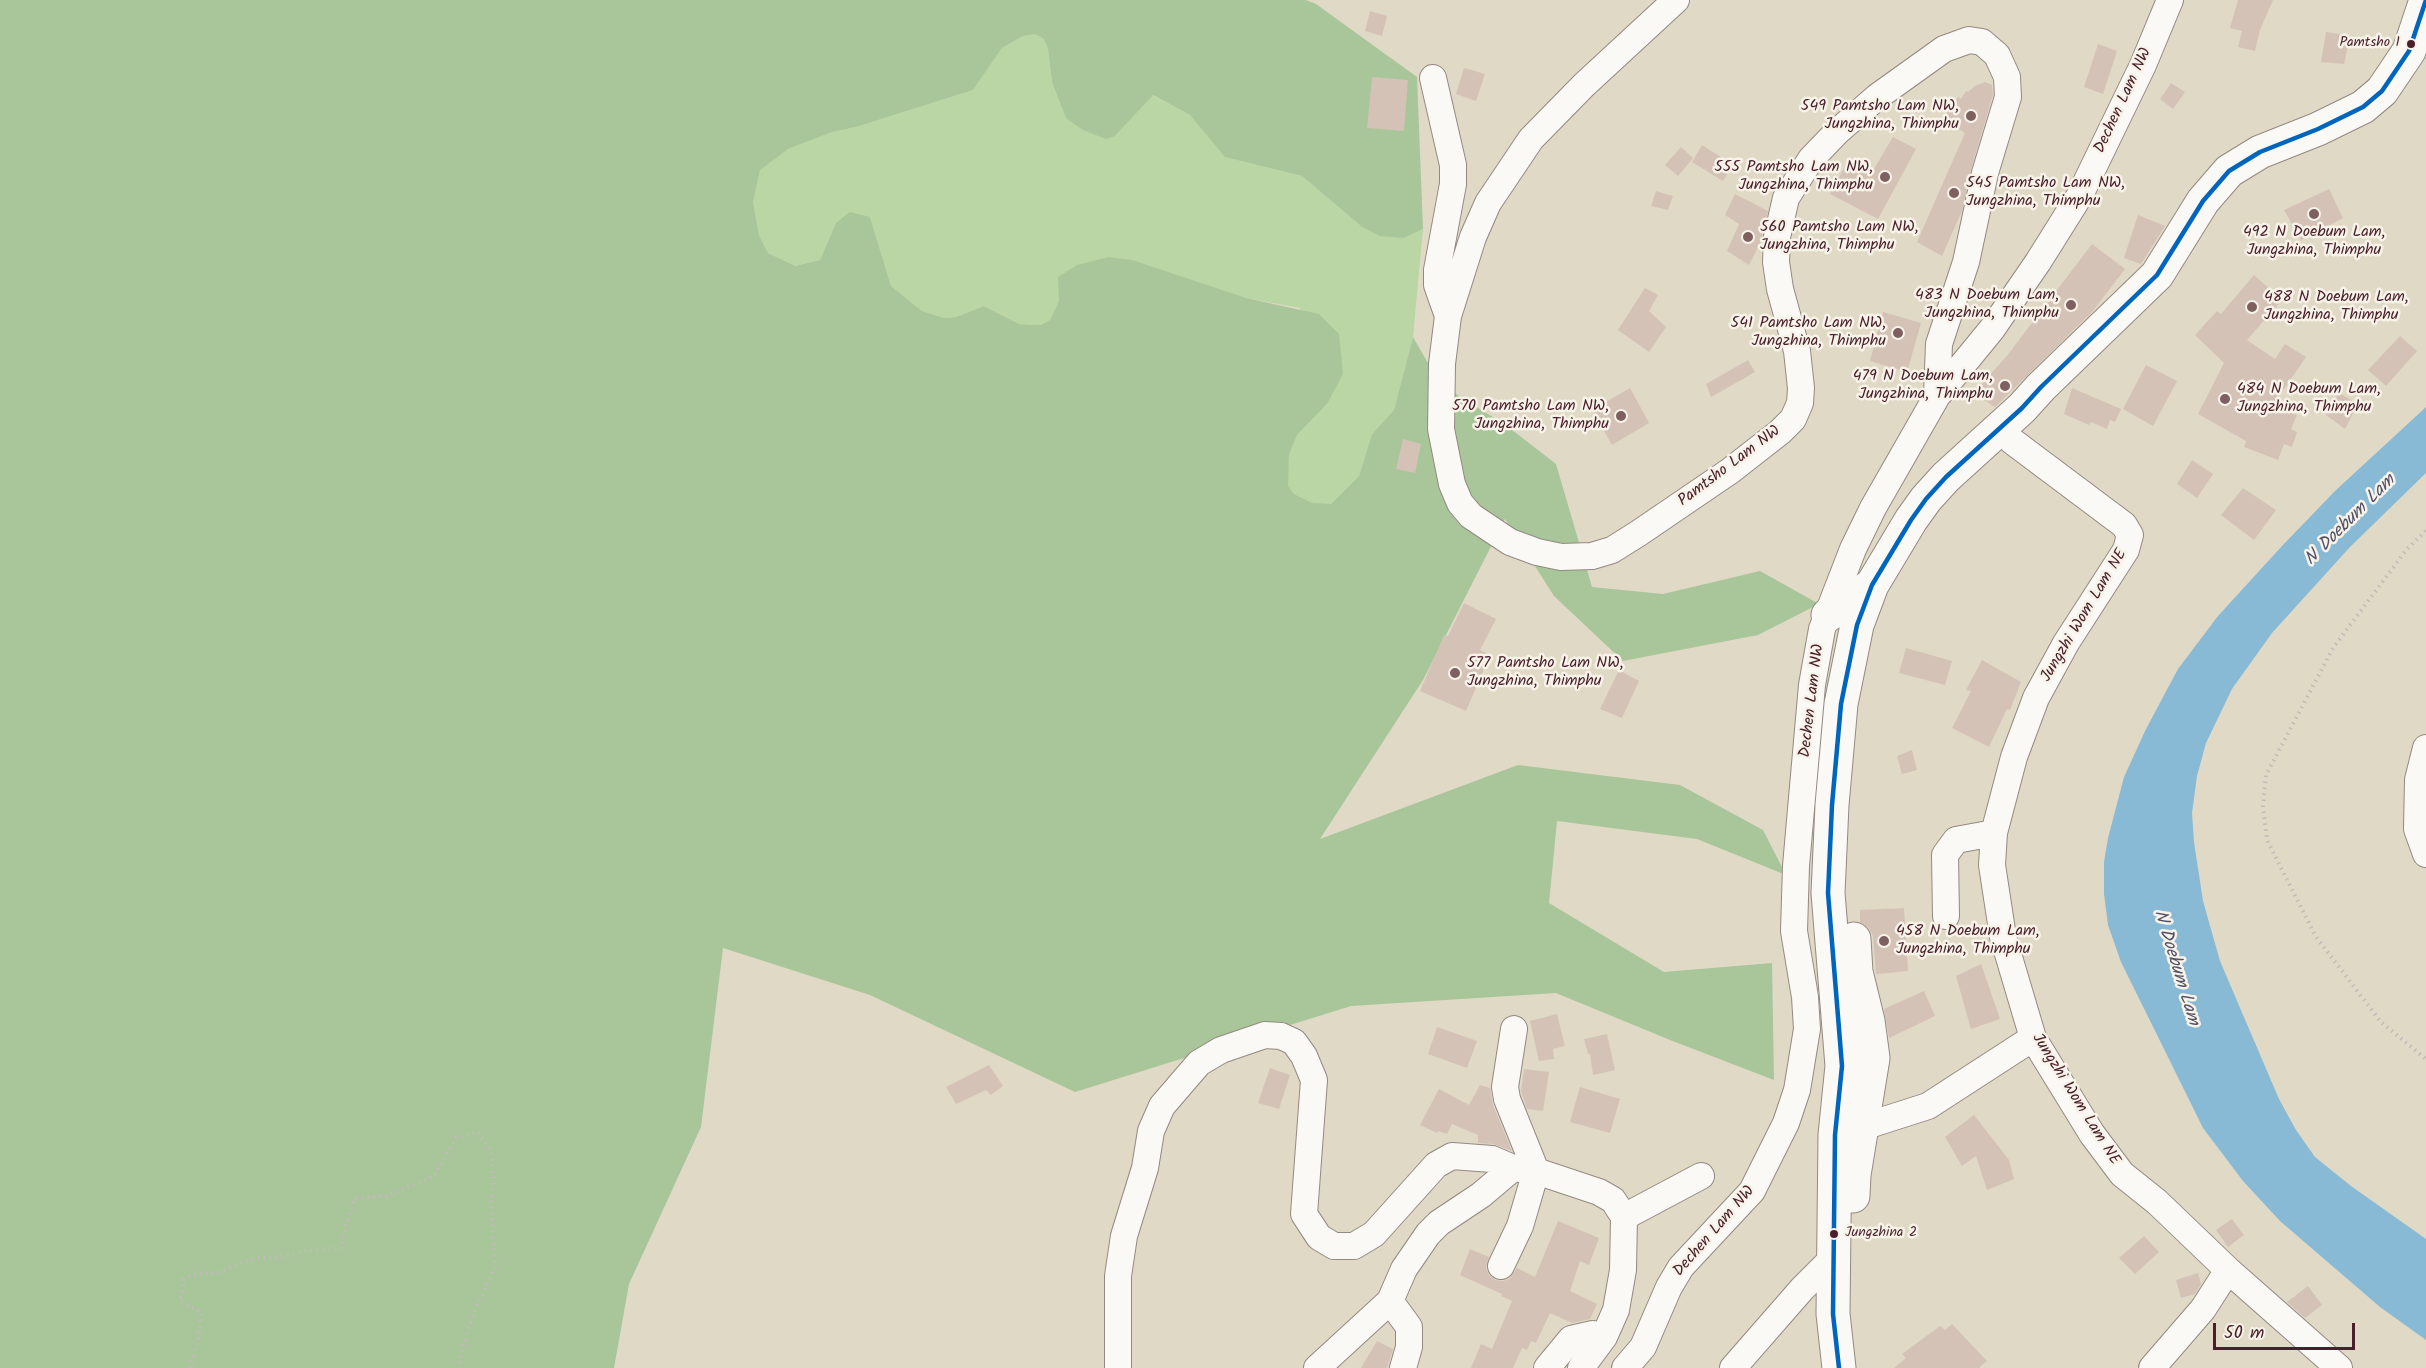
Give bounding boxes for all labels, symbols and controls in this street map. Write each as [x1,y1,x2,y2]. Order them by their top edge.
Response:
place label: Pamtsho 1 [2339,36,2400,52]
marker: Pamtsho 1 [2405,38,2417,50]
street label: Dechen Lam NW [2091,45,2157,157]
place label: 549 Pamtsho Lam NW, Jungzhina, Thimphu [1801,97,1959,135]
marker: 549 Pamtsho Lam NW, Jungzhina, Thimphu [1964,109,1978,123]
place label: 555 Pamtsho Lam NW, Jungzhina, Thimphu [1714,158,1873,196]
marker: 555 Pamtsho Lam NW, Jungzhina, Thimphu [1878,170,1892,184]
place label: 545 Pamtsho Lam NW, Jungzhina, Thimphu [1966,174,2125,212]
marker: 545 Pamtsho Lam NW, Jungzhina, Thimphu [1947,186,1961,200]
marker: 492 N Doebum Lam, Jungzhina, Thimphu [2307,207,2321,221]
place label: 560 Pamtsho Lam NW, Jungzhina, Thimphu [1760,218,1918,256]
place label: 492 N Doebum Lam, Jungzhina, Thimphu [2243,223,2385,261]
marker: 560 Pamtsho Lam NW, Jungzhina, Thimphu [1741,230,1755,244]
place label: 483 N Doebum Lam, Jungzhina, Thimphu [1915,286,2059,324]
place label: 488 N Doebum Lam, Jungzhina, Thimphu [2264,288,2408,326]
marker: 483 N Doebum Lam, Jungzhina, Thimphu [2064,298,2078,312]
marker: 488 N Doebum Lam, Jungzhina, Thimphu [2245,300,2259,314]
place label: 541 Pamtsho Lam NW, Jungzhina, Thimphu [1731,314,1886,352]
marker: 541 Pamtsho Lam NW, Jungzhina, Thimphu [1891,326,1905,340]
place label: 479 N Doebum Lam, Jungzhina, Thimphu [1853,367,1993,405]
marker: 479 N Doebum Lam, Jungzhina, Thimphu [1998,379,2012,393]
place label: 484 N Doebum Lam, Jungzhina, Thimphu [2237,380,2381,418]
marker: 484 N Doebum Lam, Jungzhina, Thimphu [2218,392,2232,406]
place label: 570 Pamtsho Lam NW, Jungzhina, Thimphu [1452,397,1609,435]
marker: 570 Pamtsho Lam NW, Jungzhina, Thimphu [1614,409,1628,423]
street label: Pamtsho Lam NW [1675,422,1785,512]
water label: N Doebum Lam [2301,471,2401,571]
street label: Jungzhi Wom Lam NE [2038,546,2132,686]
street label: Dechen Lam NW [1797,643,1829,759]
place label: 577 Pamtsho Lam NW, Jungzhina, Thimphu [1467,654,1623,692]
marker: 577 Pamtsho Lam NW, Jungzhina, Thimphu [1448,666,1462,680]
water label: N Doebum Lam [2147,908,2203,1028]
place label: 458 N Doebum Lam, Jungzhina, Thimphu [1896,922,2039,960]
marker: 458 N Doebum Lam, Jungzhina, Thimphu [1877,934,1891,948]
street label: Jungzhi Wom Lam NE [2027,1031,2123,1169]
street label: Dechen Lam NW [1670,1183,1760,1281]
place label: Jungzhina 2 [1845,1226,1917,1242]
marker: Jungzhina 2 [1828,1228,1840,1240]
scale bar [2216,1311,2358,1349]
text: 50 m [2224,1319,2264,1348]

